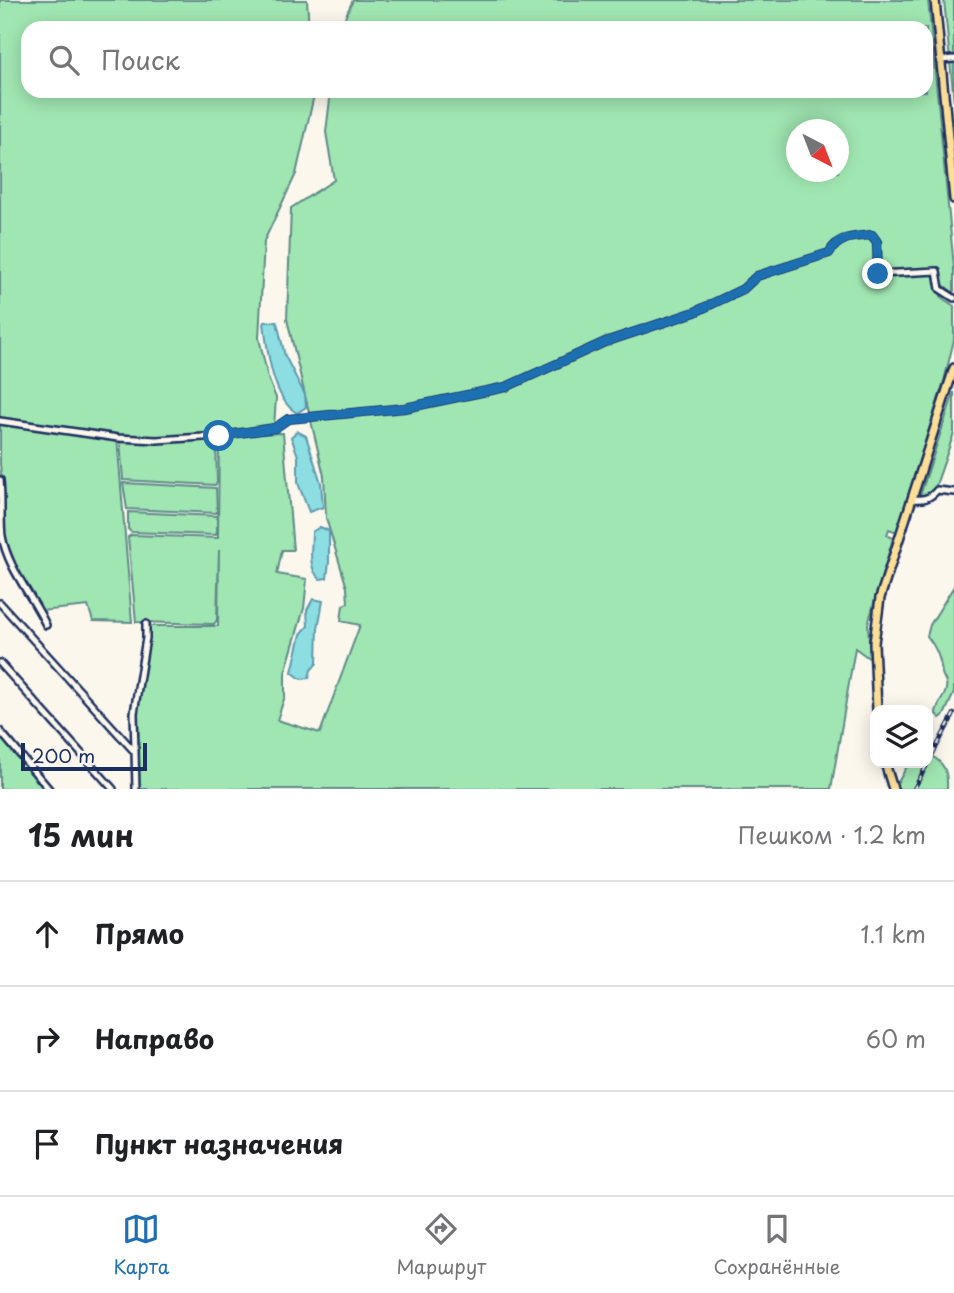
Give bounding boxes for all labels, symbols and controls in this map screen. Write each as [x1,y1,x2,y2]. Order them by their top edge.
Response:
search box [21,21,933,98]
text: Поиск [101,40,180,79]
icon: search [45,41,83,79]
north arrow [786,119,849,182]
route end [862,258,893,289]
route start [203,420,234,451]
map controls [870,705,933,768]
button: layers [870,705,933,768]
scale bar [21,740,147,772]
text: 200 m [32,741,95,769]
text: 15 мин [28,812,134,857]
text: Пешком · 1.2 km [738,817,926,852]
text: Прямо [95,914,184,953]
icon: ahead [28,915,66,953]
text: 1.1 km [860,916,926,951]
text: Направо [95,1019,214,1058]
icon: right [28,1020,66,1058]
text: 60 m [866,1021,926,1056]
text: Пункт назначения [95,1124,343,1163]
icon: arrive [28,1125,66,1163]
tab: Карта [114,1210,169,1280]
tab: Маршрут [396,1210,486,1280]
tab: Сохранённые [713,1210,840,1280]

